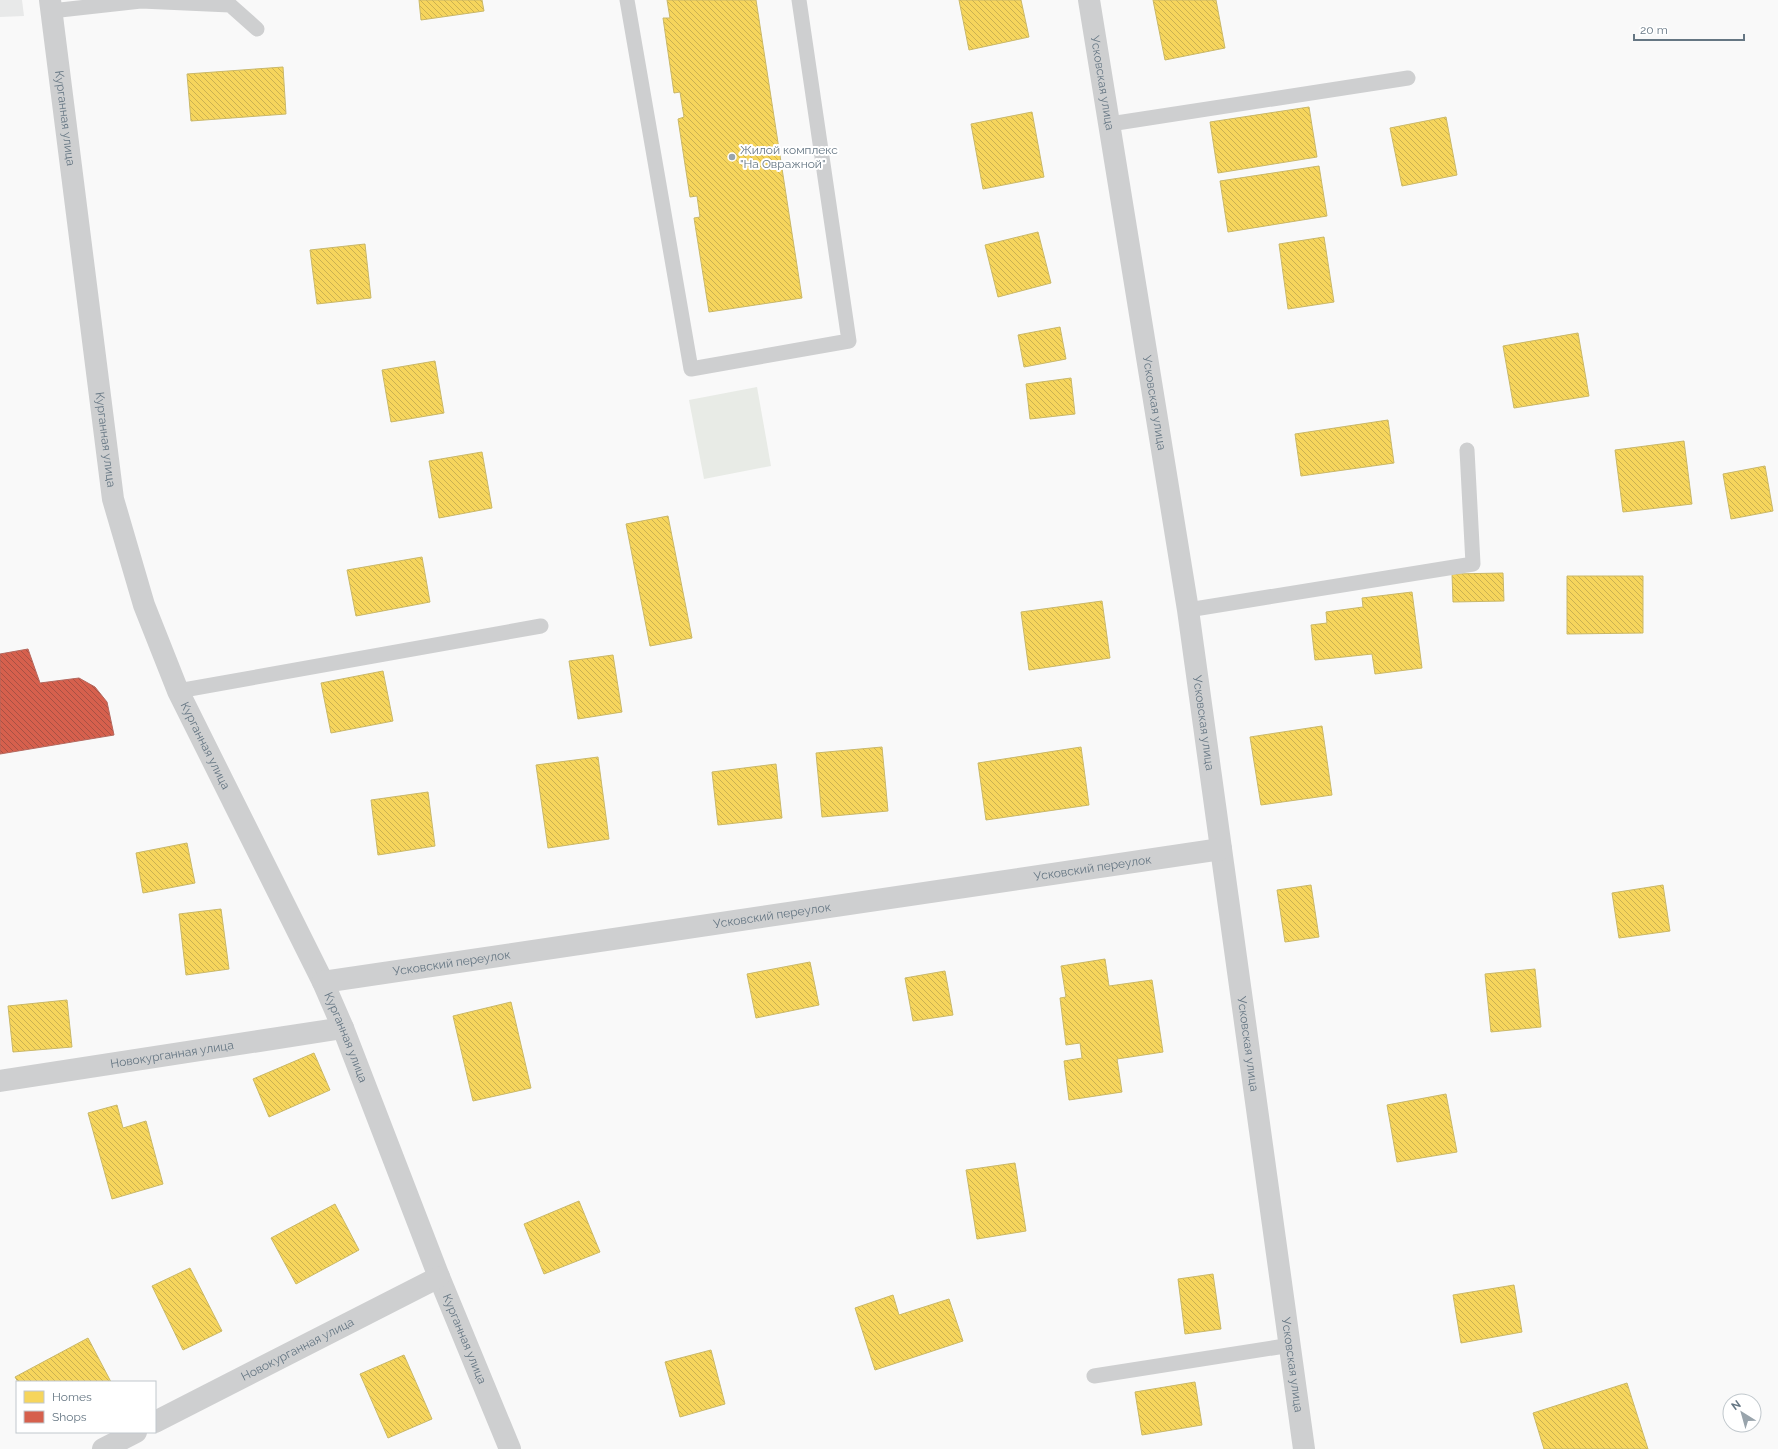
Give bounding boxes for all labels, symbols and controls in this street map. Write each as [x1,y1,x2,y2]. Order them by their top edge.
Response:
scale bar [1634,16,1744,42]
text: 20 m [1640,23,1668,37]
street label: Усковская улица [1088,35,1117,131]
street label: Курганная улица [52,70,78,167]
place label: Жилой комплекс "На Овражной" [740,143,838,171]
marker: Жилой комплекс "На Овражной" [727,152,737,162]
street label: Усковская улица [1140,354,1169,451]
street label: Курганная улица [93,391,118,488]
street label: Усковская улица [1190,675,1217,771]
street label: Курганная улица [178,700,233,792]
street label: Усковский переулок [1033,852,1152,884]
street label: Усковский переулок [712,900,832,931]
street label: Усковский переулок [392,947,511,979]
street label: Курганная улица [321,990,370,1084]
street label: Усковская улица [1234,995,1261,1092]
street label: Новокурганная улица [109,1038,235,1071]
street label: Курганная улица [440,1292,489,1386]
street label: Новокурганная улица [239,1315,356,1384]
street label: Усковская улица [1279,1316,1306,1413]
legend [16,1381,156,1433]
text: Homes [52,1390,92,1404]
north arrow [1722,1393,1762,1433]
text: N [1729,1398,1744,1413]
text: Shops [52,1410,87,1424]

